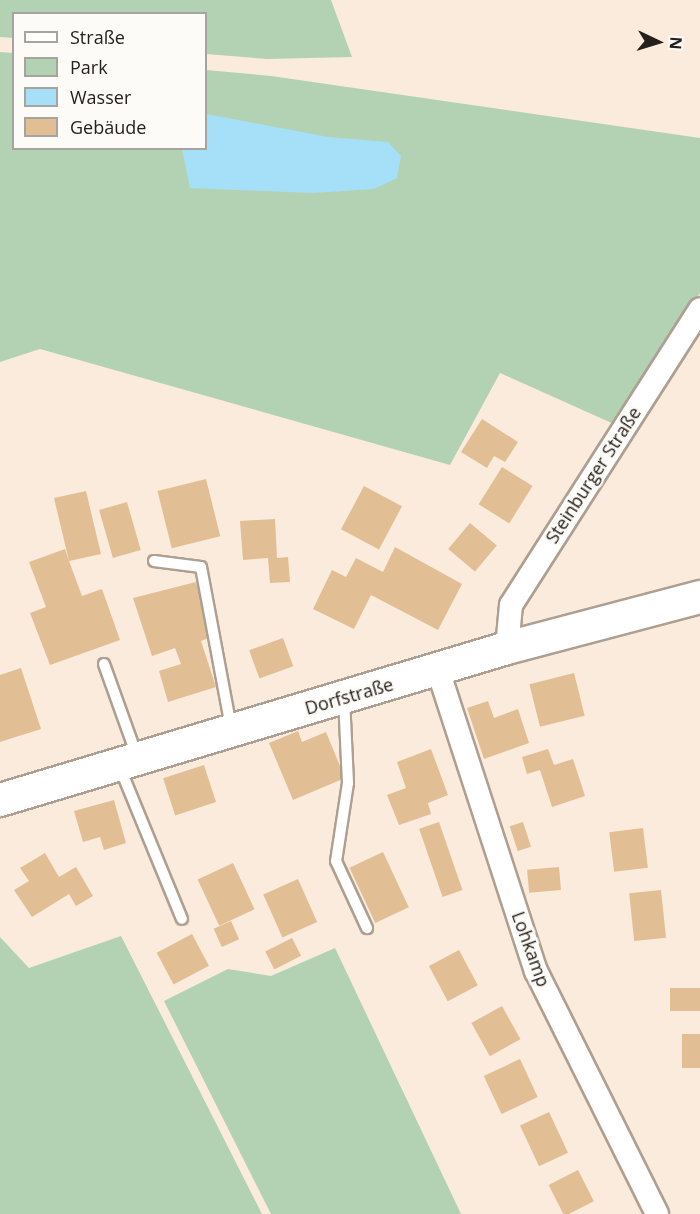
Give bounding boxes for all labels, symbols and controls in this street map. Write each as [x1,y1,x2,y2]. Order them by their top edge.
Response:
legend [12,12,207,150]
north arrow [628,12,688,72]
text: Straße [70,25,125,49]
text: N [665,36,687,51]
text: Park [70,55,108,79]
text: Wasser [70,85,131,109]
text: Gebäude [70,115,146,139]
street label: Steinburger Straße [541,403,645,547]
street label: Dorfstraße [302,673,396,719]
street label: Lohkamp [507,908,555,990]

